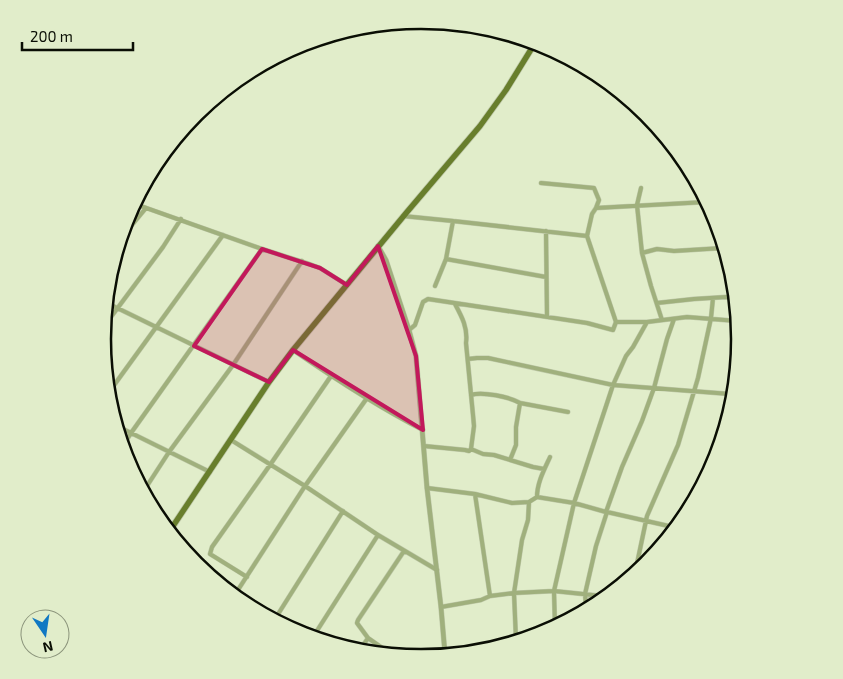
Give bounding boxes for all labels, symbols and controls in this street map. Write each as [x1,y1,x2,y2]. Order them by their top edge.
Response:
scale bar [22,20,134,52]
text: 200 m [30,27,73,45]
north arrow [20,609,70,659]
text: N [41,638,55,657]

